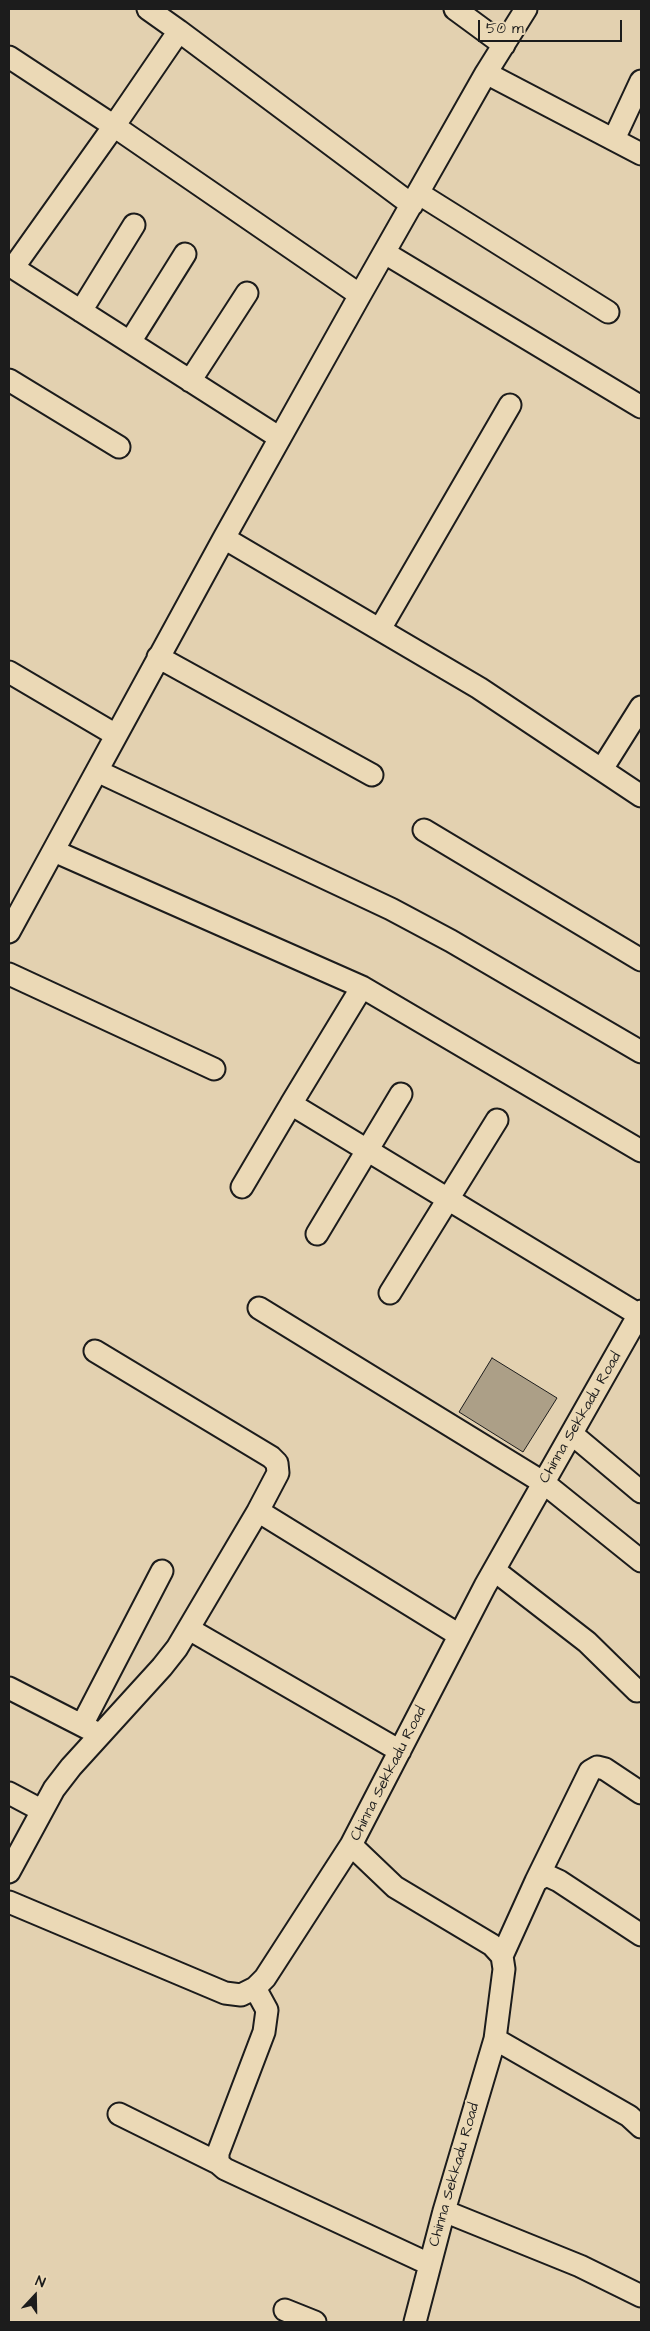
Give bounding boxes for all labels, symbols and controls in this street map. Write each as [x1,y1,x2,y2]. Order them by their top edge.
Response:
scale bar [480,10,624,42]
text: 50 m [486,18,524,39]
street label: Chinna Sekkadu Road [536,1349,626,1487]
street label: Chinna Sekkadu Road [347,1704,431,1844]
street label: Chinna Sekkadu Road [426,2101,484,2249]
north arrow [10,2271,60,2321]
text: N [33,2271,48,2293]

